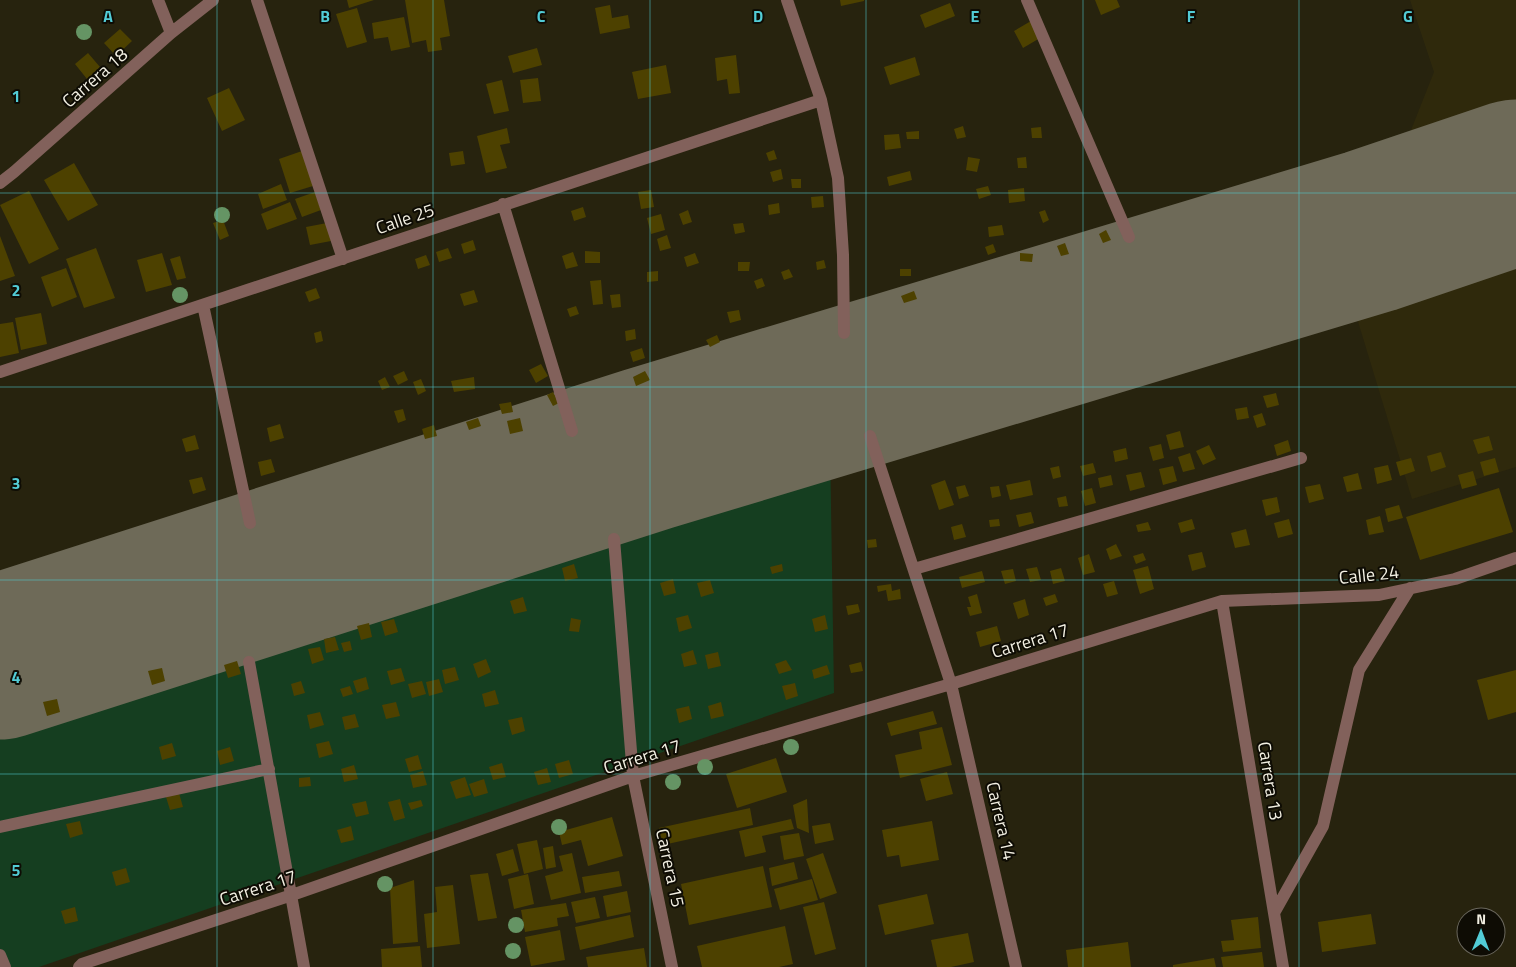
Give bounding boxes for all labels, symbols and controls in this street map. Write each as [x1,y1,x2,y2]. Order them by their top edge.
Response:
text: A [103,4,113,28]
text: B [320,4,330,28]
text: C [537,4,546,28]
text: D [753,4,763,28]
text: E [971,4,980,28]
text: F [1187,4,1196,28]
text: G [1403,4,1413,28]
street label: Carrera 18 [56,41,134,114]
text: 1 [12,84,20,108]
street label: Calle 25 [372,196,438,241]
text: 2 [12,278,20,302]
text: 3 [12,471,20,495]
street label: Calle 24 [1338,558,1400,591]
street label: Carrera 17 [988,616,1072,665]
text: 4 [12,665,21,689]
street label: Carrera 17 [600,732,684,781]
street label: Carrera 13 [1251,740,1290,822]
street label: Carrera 14 [979,779,1024,863]
street label: Carrera 15 [649,826,692,910]
text: 5 [12,858,21,882]
street label: Carrera 17 [216,862,300,913]
north arrow [1456,907,1506,957]
text: N [1476,908,1486,929]

